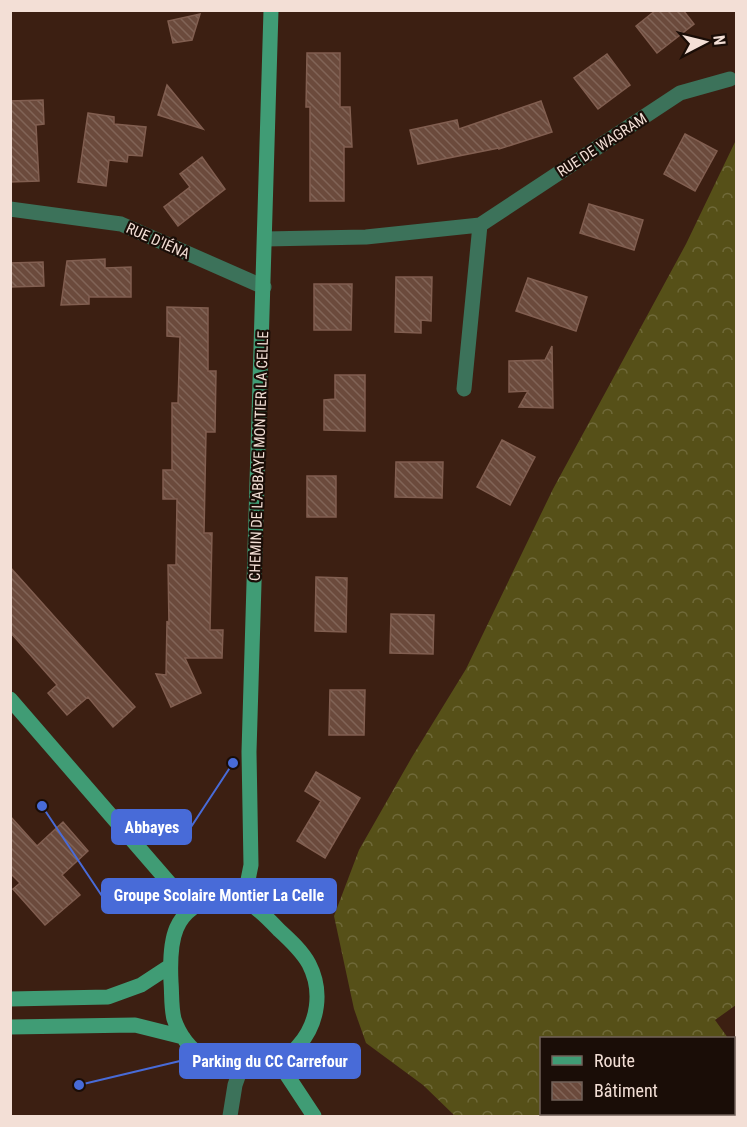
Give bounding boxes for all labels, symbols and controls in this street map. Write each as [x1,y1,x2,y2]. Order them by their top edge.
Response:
north arrow [675,12,735,72]
text: N [709,34,729,46]
street label: RUE DE WAGRAM [554,109,650,181]
street label: RUE D'IÉNA [123,219,193,263]
street label: CHEMIN DE L'ABBAYE MONTIER LA CELLE [246,331,272,581]
callout: Abbayes [112,810,191,844]
text: Abbayes [125,818,179,837]
callout: Groupe Scolaire Montier La Celle [102,879,336,913]
text: Groupe Scolaire Montier La Celle [114,886,325,905]
legend [540,1037,735,1115]
callout: Parking du CC Carrefour [180,1044,360,1078]
text: Route [594,1050,635,1071]
text: Parking du CC Carrefour [192,1052,348,1071]
text: Bâtiment [594,1080,658,1101]

